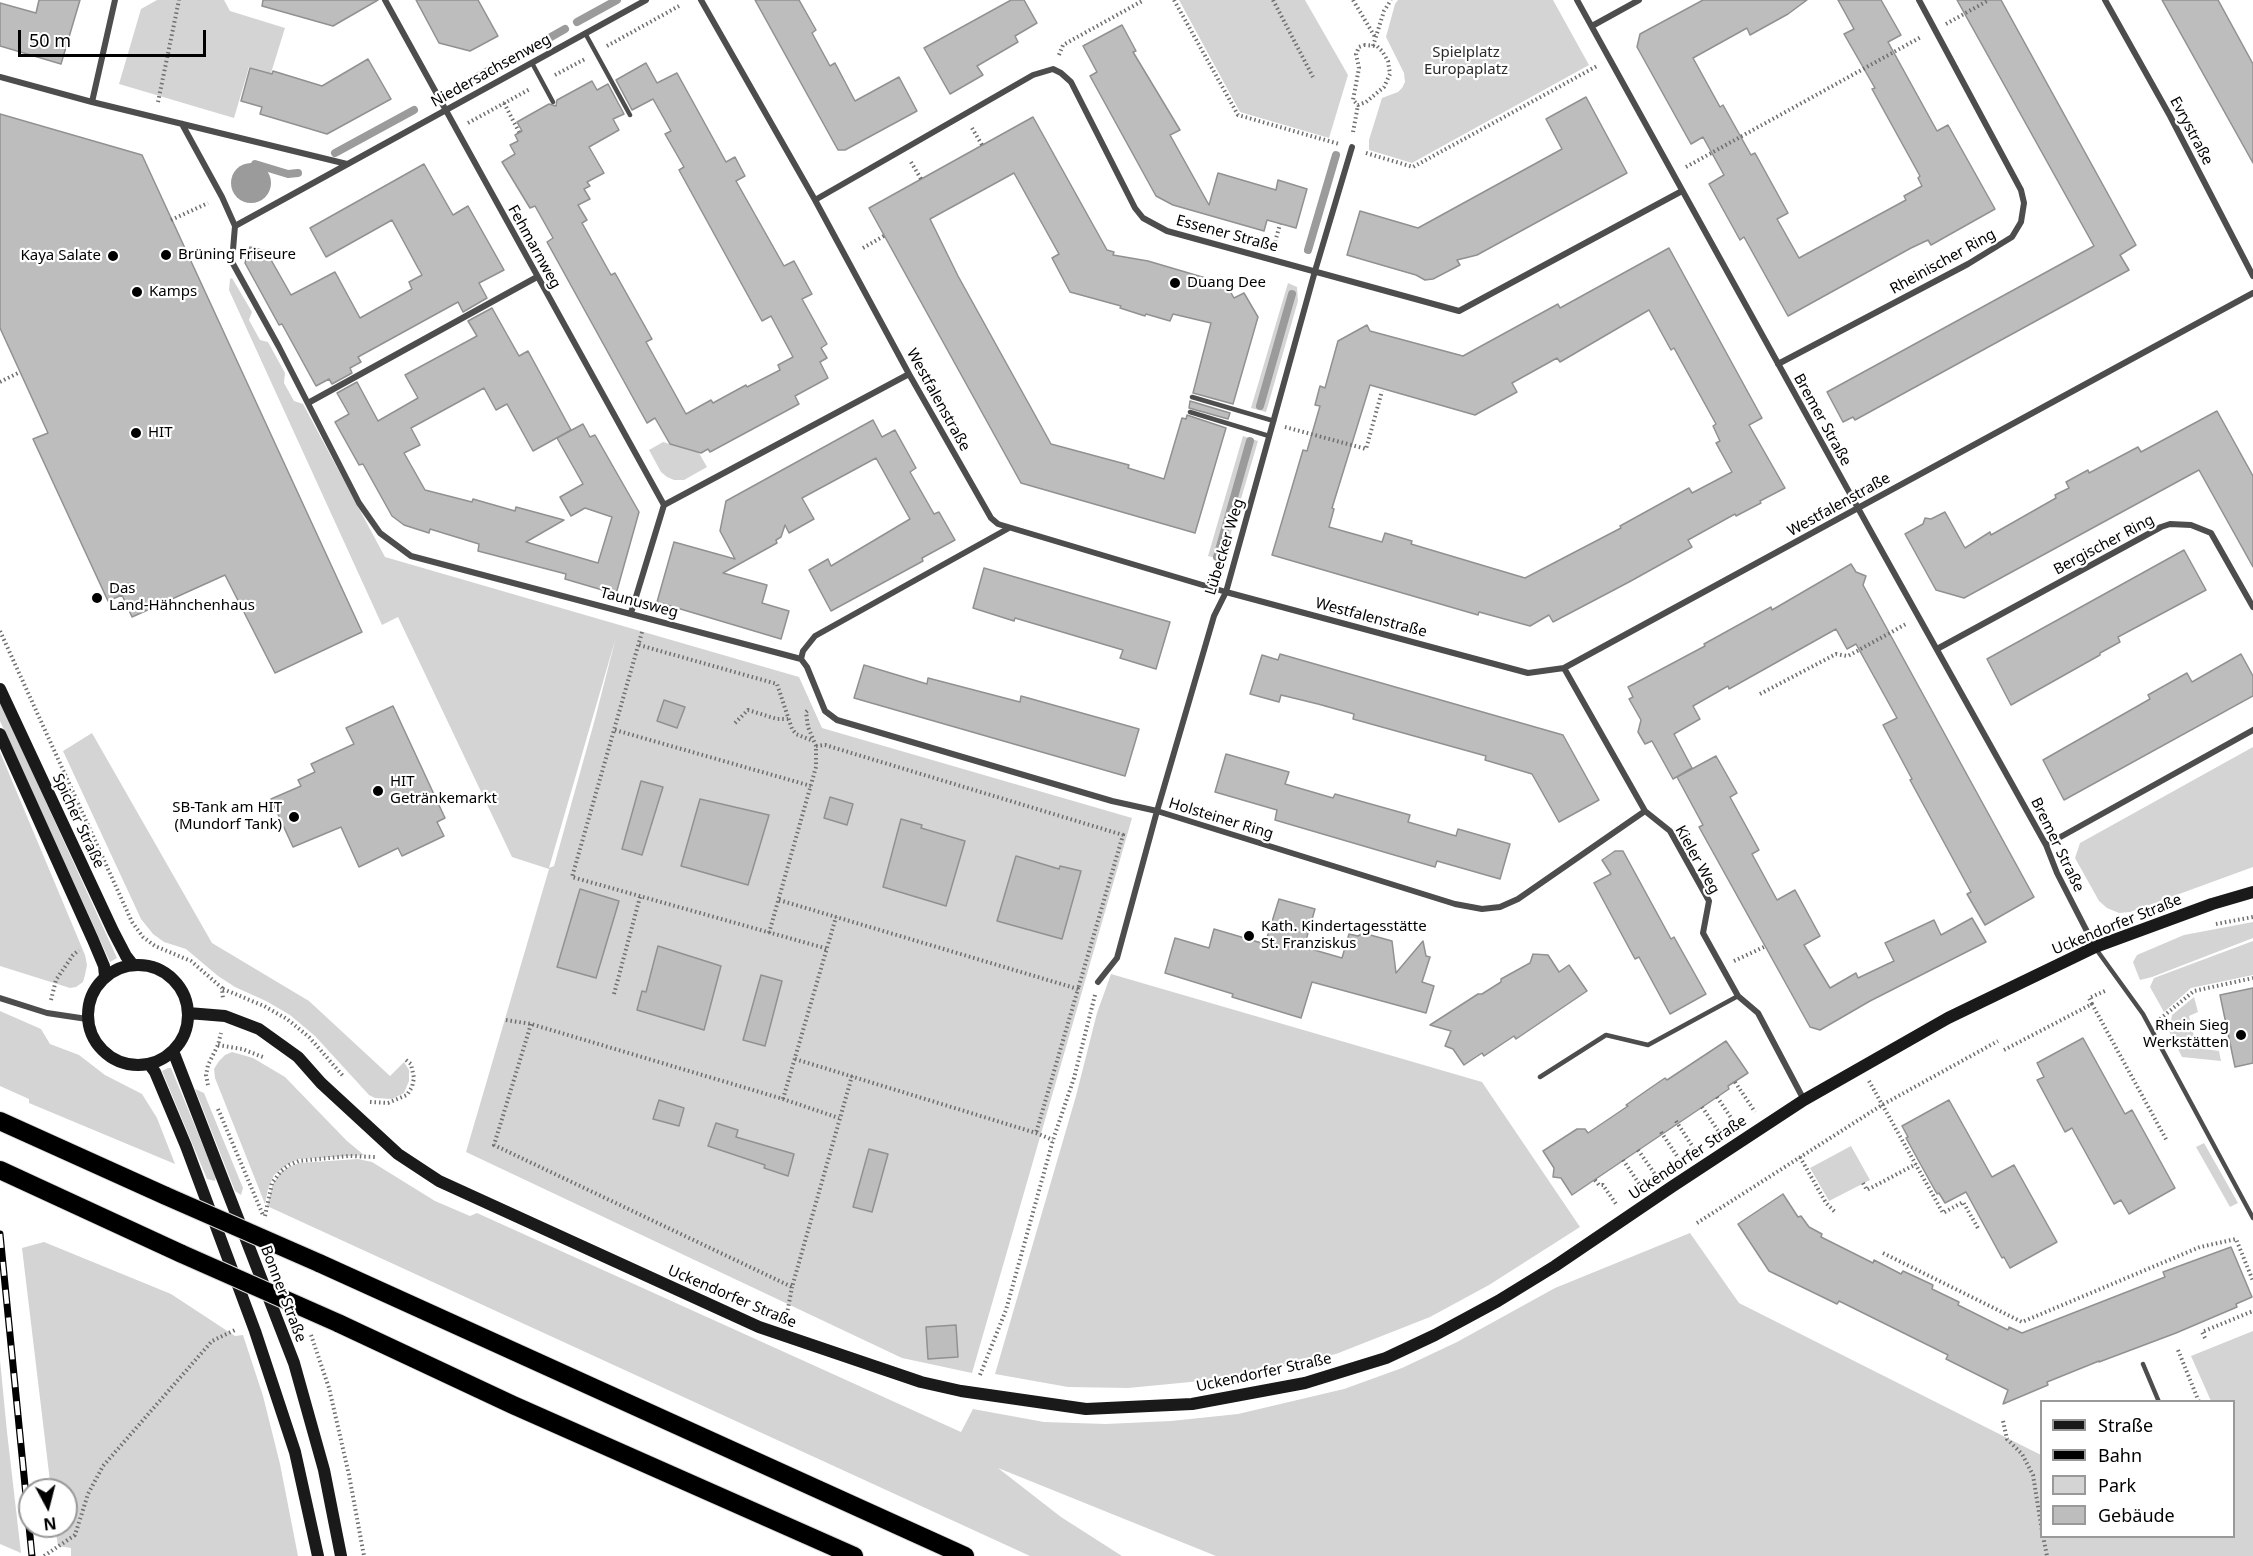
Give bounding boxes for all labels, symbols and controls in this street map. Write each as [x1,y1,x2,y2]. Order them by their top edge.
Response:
scale bar [21,18,208,56]
text: 50 m [29,28,71,52]
street label: Niedersachsenweg [428,31,554,111]
park label: Spielplatz Europaplatz [1424,44,1508,79]
street label: Evrystraße [2166,94,2216,168]
street label: Fehmarnweg [504,202,564,292]
street label: Essener Straße [1174,212,1280,256]
street label: Rheinischer Ring [1887,226,1999,298]
place label: Brüning Friseure [178,246,296,264]
place label: Kaya Salate [21,247,101,265]
marker: Brüning Friseure [159,248,173,262]
marker: Kaya Salate [106,249,120,263]
place label: Duang Dee [1187,274,1266,292]
marker: Duang Dee [1168,276,1182,290]
place label: Kamps [149,283,197,301]
marker: Kamps [130,285,144,299]
street label: Westfalenstraße [902,345,974,455]
street label: Bremer Straße [1789,371,1855,469]
place label: HIT [148,424,173,442]
marker: HIT [129,426,143,440]
street label: Westfalenstraße [1784,469,1894,541]
street label: Lübecker Weg [1202,497,1248,597]
street label: Bergischer Ring [2051,511,2157,579]
place label: Das Land-Hähnchenhaus [109,580,255,615]
street label: Taunusweg [598,584,680,622]
marker: Das Land-Hähnchenhaus [90,591,104,605]
street label: Westfalenstraße [1313,594,1429,642]
street label: Spicher Straße [48,771,108,871]
place label: HIT Getränkemarkt [390,773,497,808]
marker: HIT Getränkemarkt [371,784,385,798]
street label: Holsteiner Ring [1166,795,1276,843]
street label: Bremer Straße [2026,795,2088,895]
place label: SB-Tank am HIT (Mundorf Tank) [172,799,282,834]
marker: SB-Tank am HIT (Mundorf Tank) [287,810,301,824]
street label: Kieler Weg [1671,823,1723,897]
street label: Uckendorfer Straße [2050,891,2184,959]
place label: Kath. Kindertagesstätte St. Franziskus [1261,918,1427,953]
marker: Kath. Kindertagesstätte St. Franziskus [1242,929,1256,943]
place label: Rhein Sieg Werkstätten [2143,1017,2229,1052]
marker: Rhein Sieg Werkstätten [2234,1028,2248,1042]
street label: Uckendorfer Straße [1626,1112,1750,1204]
street label: Bonner Straße [256,1243,310,1345]
street label: Uckendorfer Straße [665,1262,799,1332]
street label: Uckendorfer Straße [1195,1350,1333,1396]
legend [2040,1400,2235,1538]
text: Straße [2098,1413,2153,1437]
text: Bahn [2098,1443,2142,1467]
text: Park [2098,1473,2136,1497]
north arrow [18,1478,78,1538]
text: Gebäude [2098,1503,2175,1527]
text: N [42,1512,58,1536]

